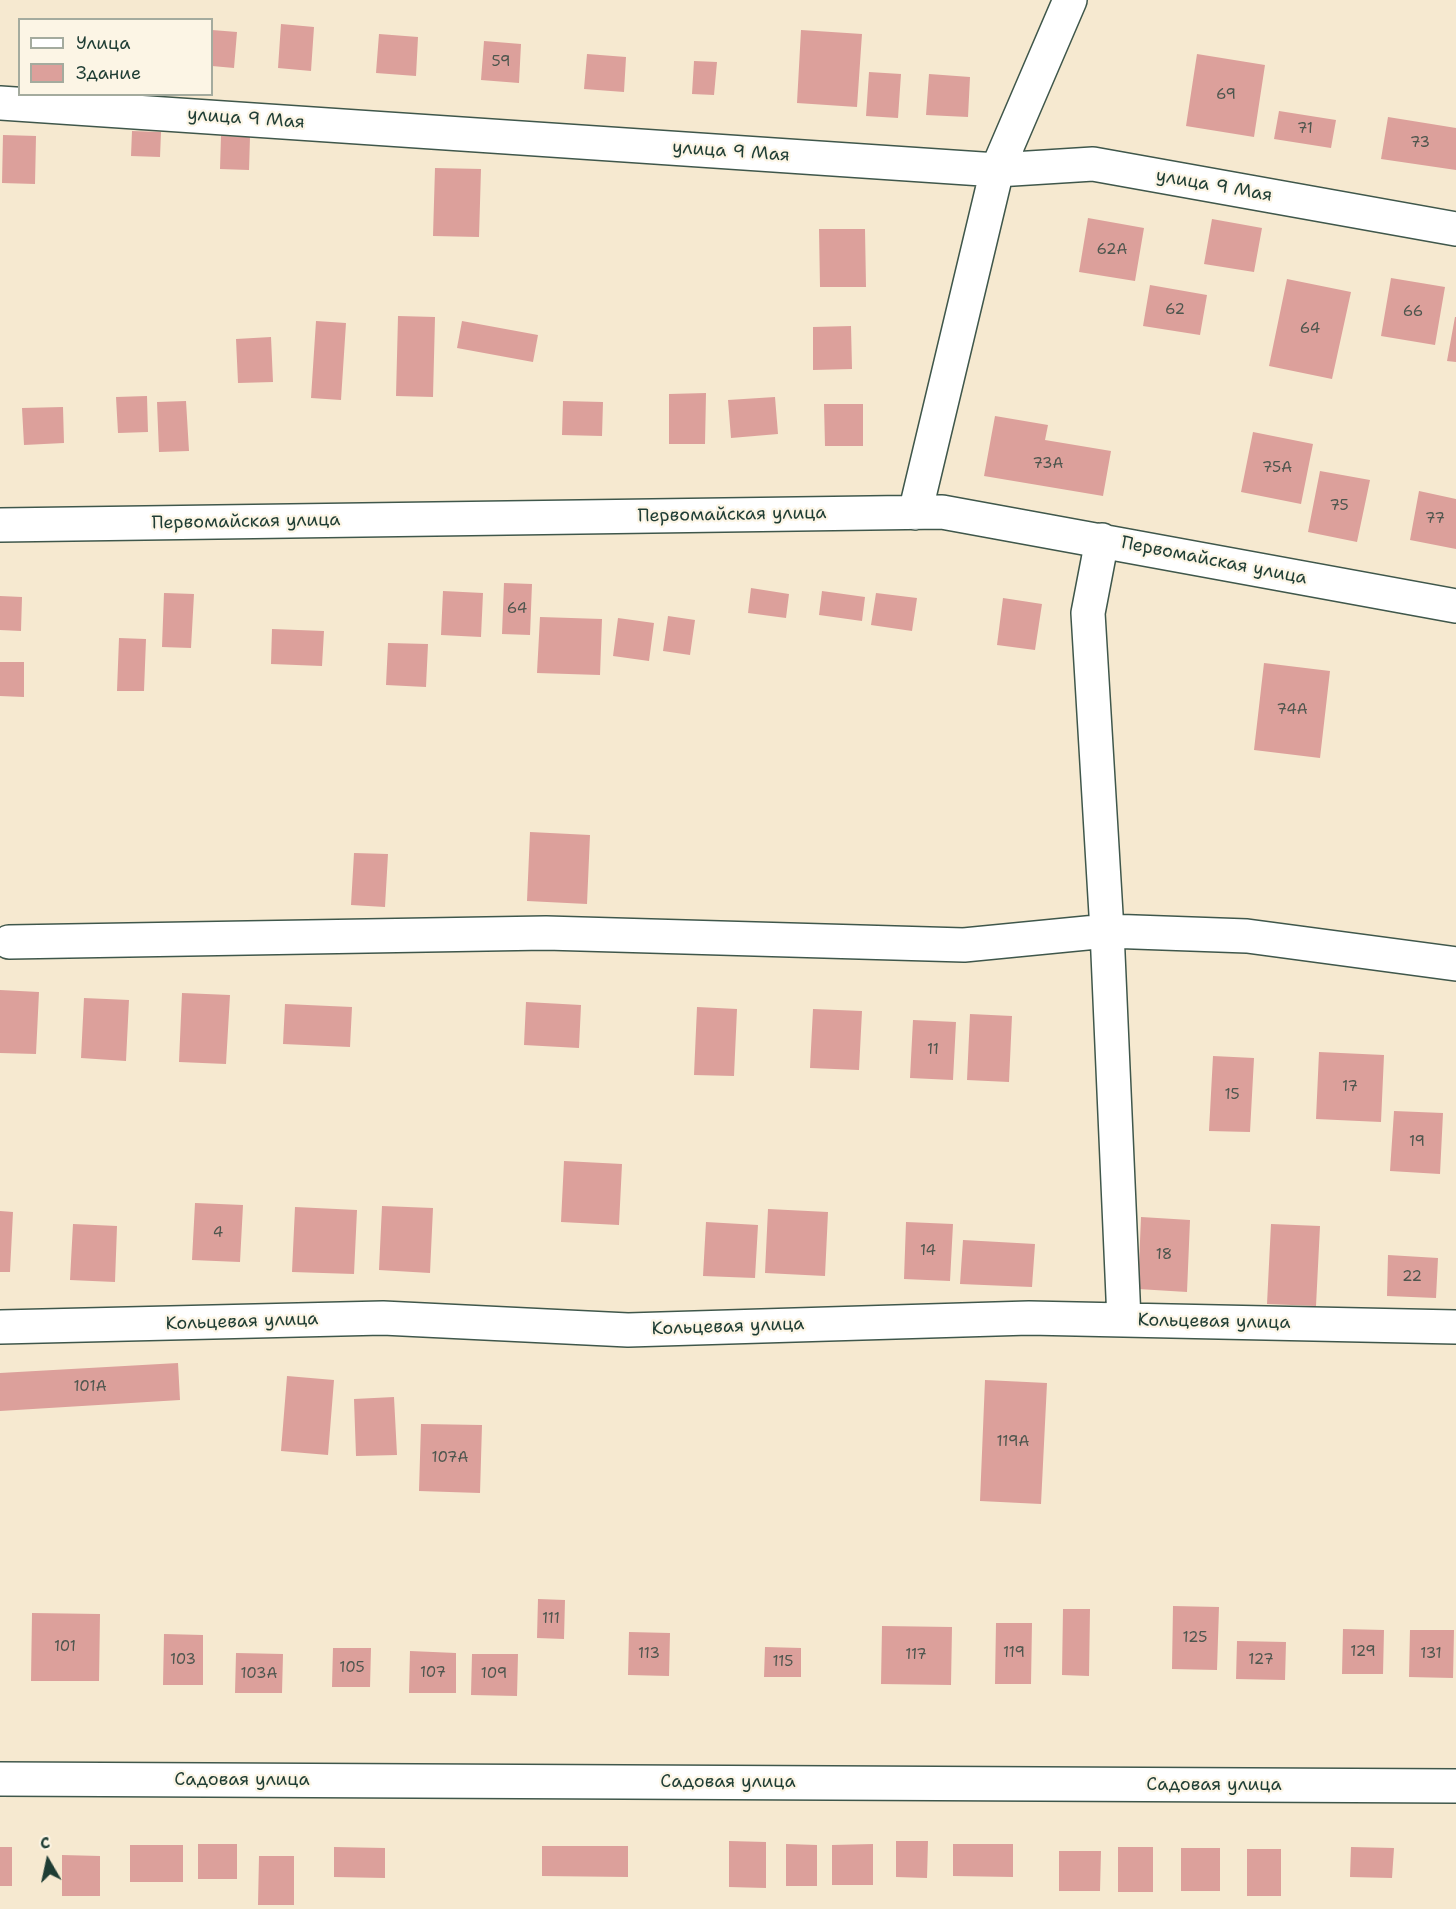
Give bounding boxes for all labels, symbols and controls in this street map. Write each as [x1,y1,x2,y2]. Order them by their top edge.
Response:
legend [18,18,213,96]
text: Улица [76,31,130,55]
house number: 59 [492,53,510,71]
text: Здание [76,61,141,85]
house number: 69 [1216,86,1236,104]
street label: улица 9 Мая [186,104,306,134]
house number: 71 [1297,120,1313,138]
house number: 73 [1410,134,1430,152]
street label: улица 9 Мая [671,137,791,167]
street label: улица 9 Мая [1154,165,1274,207]
house number: 62А [1097,241,1127,259]
house number: 62 [1165,301,1185,319]
house number: 66 [1403,303,1423,321]
house number: 64 [1300,320,1320,338]
house number: 73А [1033,455,1063,473]
house number: 75А [1262,459,1292,477]
house number: 75 [1329,497,1349,515]
street label: Первомайская улица [637,503,827,527]
street label: Первомайская улица [151,510,341,534]
house number: 77 [1425,510,1445,528]
street label: Первомайская улица [1119,532,1309,590]
house number: 64 [507,600,527,618]
house number: 74А [1276,701,1308,719]
house number: 11 [927,1041,939,1059]
house number: 17 [1342,1078,1358,1096]
house number: 15 [1224,1086,1240,1104]
house number: 19 [1409,1133,1425,1151]
house number: 4 [213,1224,223,1242]
house number: 14 [920,1242,936,1260]
house number: 18 [1156,1246,1172,1264]
house number: 22 [1402,1268,1422,1286]
street label: Кольцевая улица [165,1309,319,1335]
street label: Кольцевая улица [1137,1310,1291,1334]
street label: Кольцевая улица [651,1314,805,1340]
house number: 101А [73,1378,107,1396]
house number: 119А [997,1433,1029,1451]
house number: 107А [432,1449,468,1467]
house number: 111 [542,1610,560,1628]
house number: 125 [1183,1629,1207,1647]
house number: 101 [54,1638,76,1656]
house number: 129 [1350,1643,1376,1661]
house number: 119 [1003,1644,1025,1662]
house number: 113 [638,1645,660,1663]
house number: 131 [1420,1645,1442,1663]
house number: 117 [905,1646,927,1664]
house number: 103 [170,1651,196,1669]
house number: 127 [1248,1651,1274,1669]
house number: 115 [773,1653,793,1671]
house number: 105 [339,1659,365,1677]
house number: 107 [420,1664,446,1682]
house number: 103А [240,1665,278,1683]
house number: 109 [481,1665,507,1683]
street label: Садовая улица [174,1769,310,1791]
street label: Садовая улица [660,1771,796,1793]
street label: Садовая улица [1146,1774,1282,1796]
north arrow [18,1831,78,1891]
text: С [39,1832,52,1854]

